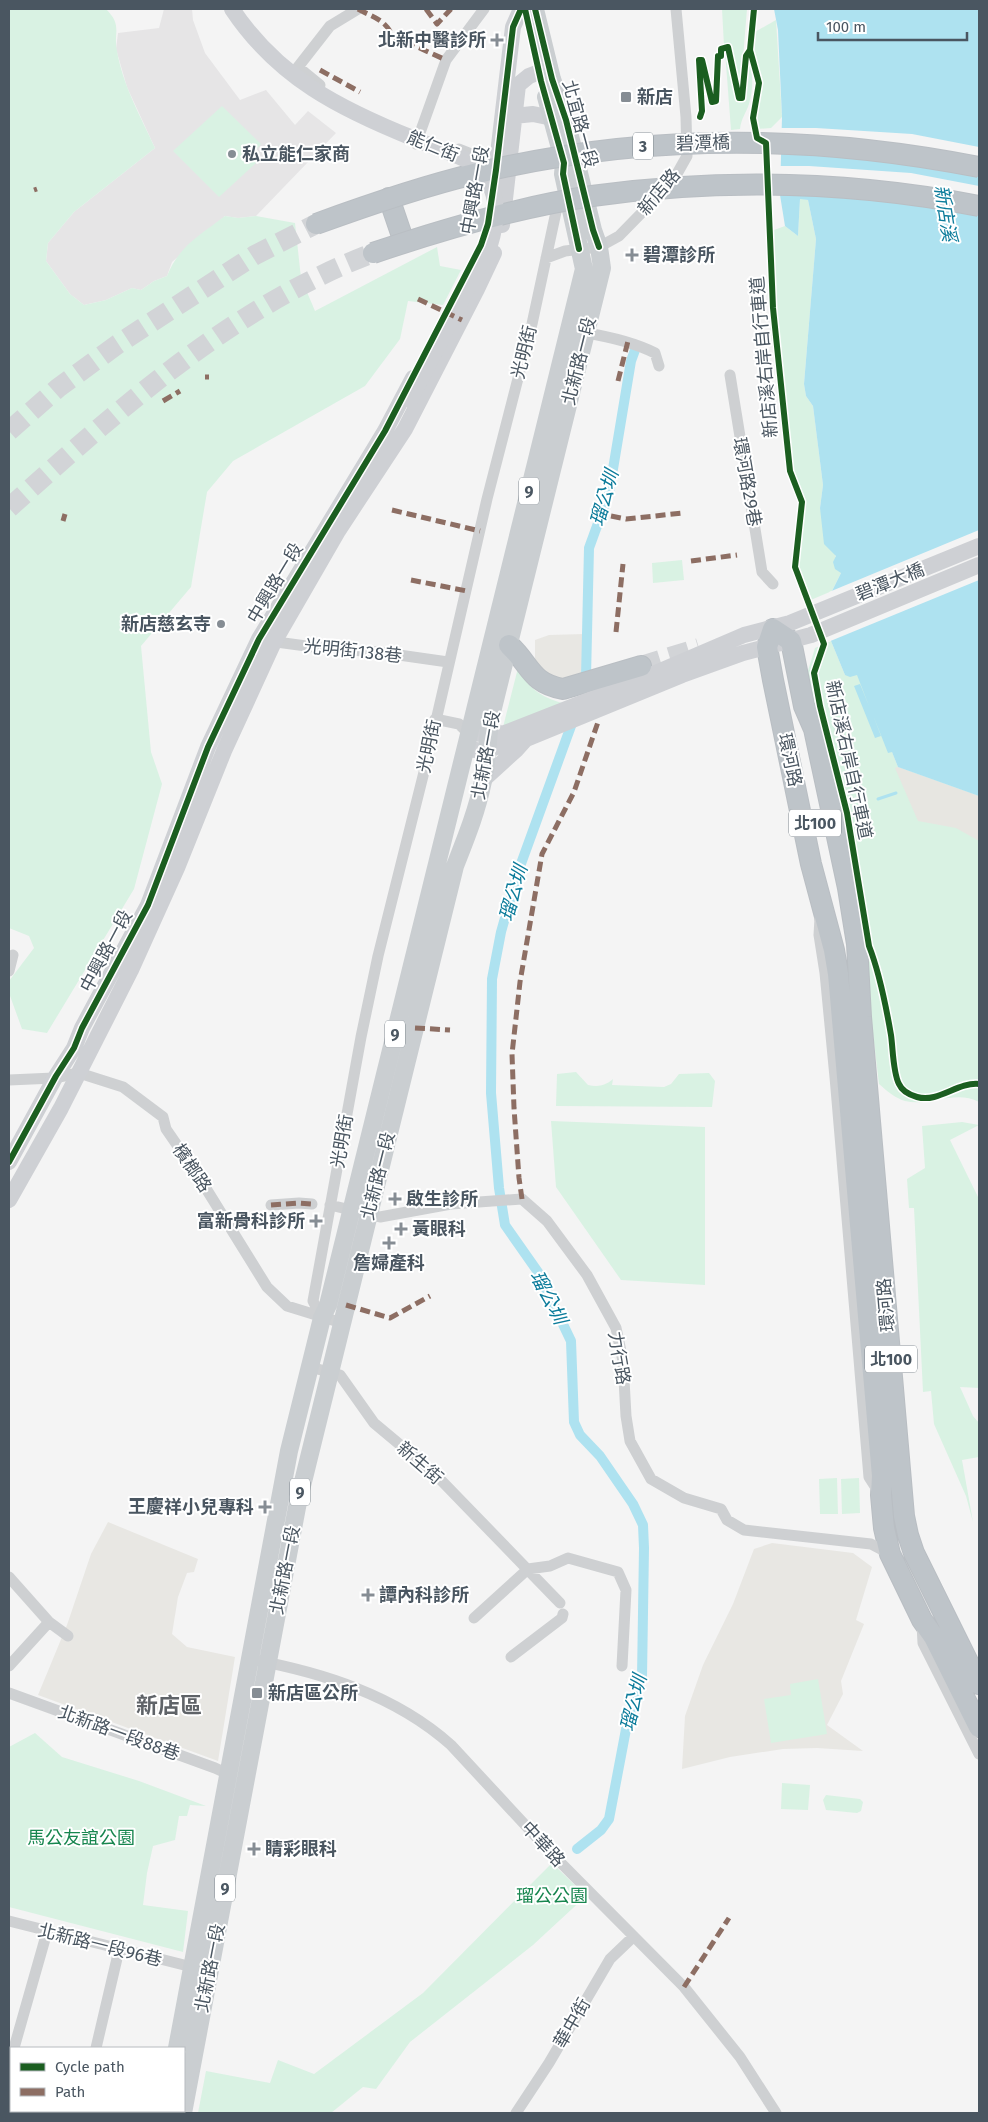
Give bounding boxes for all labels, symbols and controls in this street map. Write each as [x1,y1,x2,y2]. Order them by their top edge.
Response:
scale bar [818,10,967,42]
text: 100 m [826,18,866,36]
place label: 北新中醫診所 [378,29,486,51]
marker: 北新中醫診所 [490,33,504,47]
street label: 北宜路一段 [558,78,602,170]
place label: 新店 [637,86,673,108]
marker: 新店 [619,90,633,104]
street label: 能仁街 [404,126,462,166]
street label: 碧潭橋 [676,131,730,155]
road number: 3 [633,132,653,160]
place label: 私立能仁家商 [242,143,350,165]
street label: 中興路一段 [456,144,494,236]
marker: 私立能仁家商 [226,148,238,160]
street label: 新店路 [633,164,685,220]
water label: 新店溪 [930,183,962,246]
place label: 碧潭診所 [643,244,715,266]
marker: 碧潭診所 [625,248,639,262]
street label: 新店溪右岸自行車道 [746,275,782,439]
street label: 北新路一段 [557,315,601,407]
street label: 光明街 [507,323,541,381]
street label: 環河路29巷 [728,436,766,528]
water label: 瑠公圳 [586,465,624,529]
road number: 9 [519,478,539,504]
street label: 中興路一段 [242,539,308,627]
street label: 碧潭大橋 [853,558,927,606]
place label: 新店慈玄寺 [121,613,211,635]
marker: 新店慈玄寺 [215,618,227,630]
street label: 光明街138巷 [303,635,403,667]
street label: 新店溪右岸自行車道 [821,678,877,842]
street label: 北新路一段 [467,709,505,801]
street label: 光明街 [413,717,445,775]
street label: 環河路 [774,731,806,789]
road number: 北100 [789,810,841,836]
water label: 瑠公圳 [495,860,533,924]
street label: 中興路一段 [75,906,137,996]
road number: 9 [385,1021,405,1048]
street label: 光明街 [326,1113,358,1169]
street label: 北新路一段 [356,1130,400,1222]
street label: 檳榔路 [168,1139,216,1197]
place label: 啟生診所 [406,1188,478,1210]
marker: 啟生診所 [388,1192,402,1206]
place label: 富新骨科診所 [197,1210,305,1232]
marker: 富新骨科診所 [309,1214,323,1228]
place label: 黃眼科 [412,1218,466,1240]
marker: 黃眼科 [394,1222,408,1236]
marker: 詹婦產科 [382,1236,396,1250]
place label: 詹婦產科 [353,1252,425,1274]
water label: 瑠公圳 [525,1267,573,1331]
street label: 環河路 [873,1277,899,1333]
street label: 力行路 [603,1330,635,1386]
road number: 北100 [865,1346,917,1372]
street label: 新生街 [392,1437,448,1489]
road number: 9 [290,1478,310,1505]
place label: 王慶祥小兒專科 [128,1496,254,1518]
marker: 王慶祥小兒專科 [258,1500,272,1514]
street label: 北新路一段 [266,1524,304,1616]
place label: 譚內科診所 [379,1584,469,1606]
marker: 譚內科診所 [361,1588,375,1602]
water label: 瑠公圳 [615,1670,652,1734]
place label: 新店區公所 [268,1682,358,1704]
marker: 新店區公所 [250,1686,264,1700]
district label: 新店區 [136,1692,202,1719]
street label: 北新路一段88巷 [55,1701,183,1765]
street label: 中華路 [517,1817,569,1871]
park label: 馬公友誼公園 [27,1827,135,1849]
place label: 睛彩眼科 [265,1838,337,1860]
marker: 睛彩眼科 [247,1842,261,1856]
road number: 9 [215,1875,235,1902]
park label: 瑠公公園 [516,1885,588,1907]
street label: 北新路一段96巷 [36,1919,164,1971]
street label: 北新路一段 [191,1922,229,2014]
street label: 華中街 [549,1994,595,2052]
legend [10,2047,185,2112]
text: Cycle path [55,2058,125,2076]
text: Path [55,2083,85,2101]

